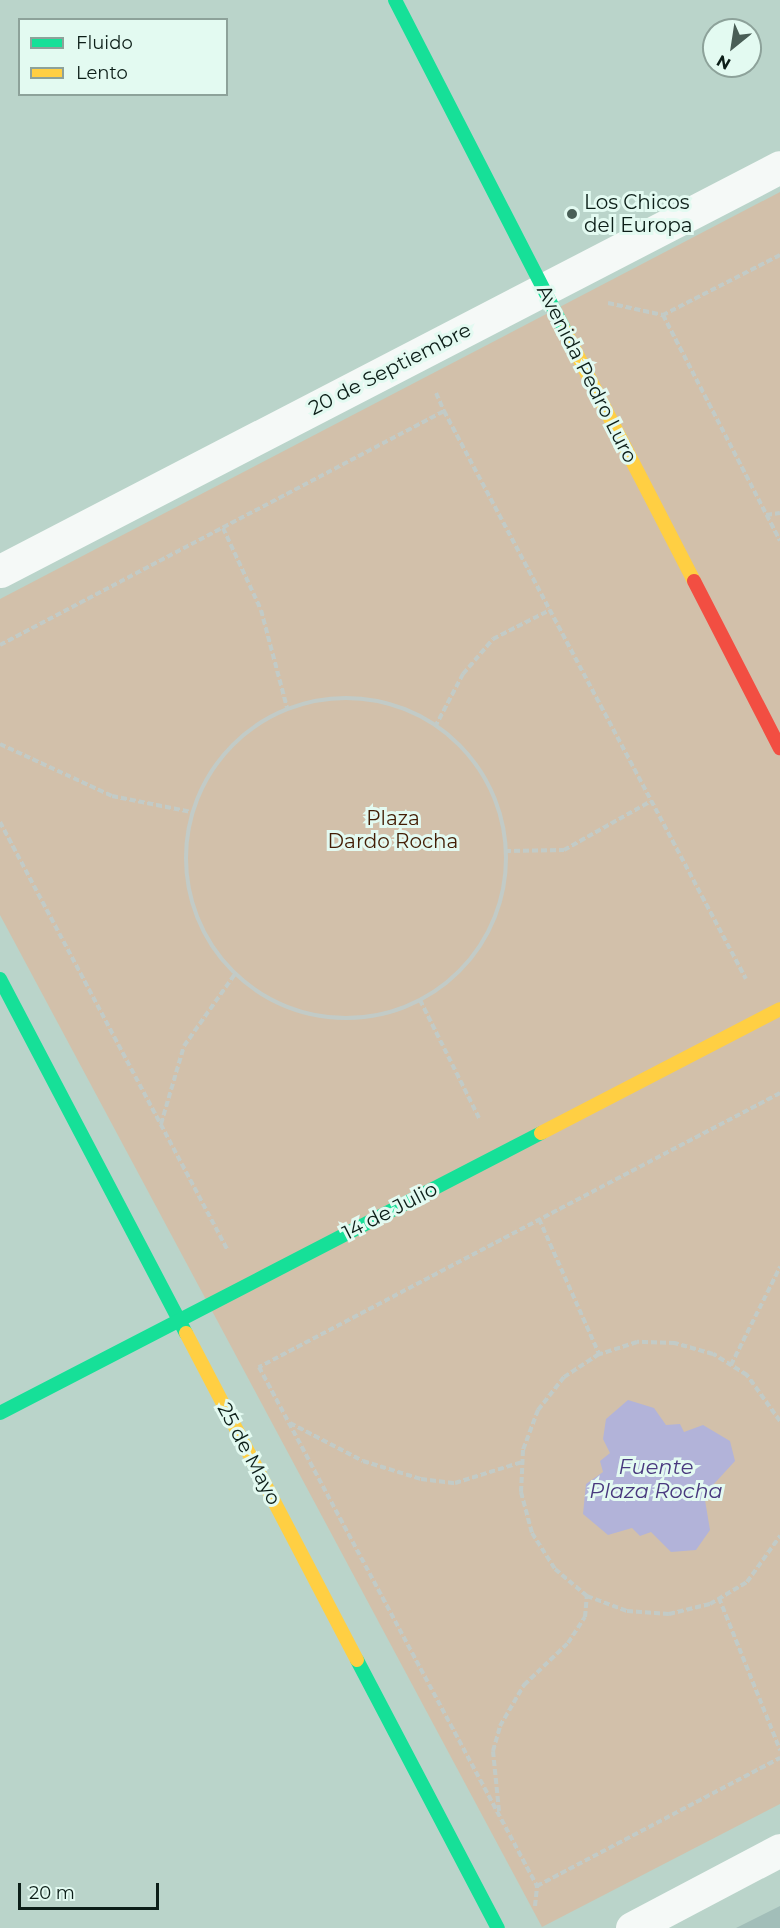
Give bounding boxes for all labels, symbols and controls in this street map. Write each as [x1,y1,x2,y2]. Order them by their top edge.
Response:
legend [18,18,228,96]
north arrow [702,18,762,78]
text: Fluido [76,32,133,54]
text: N [713,51,734,74]
text: Lento [76,62,128,84]
place label: Los Chicos del Europa [584,190,693,237]
marker: Los Chicos del Europa [565,207,579,221]
street label: Avenida Pedro Luro [532,281,642,467]
street label: 20 de Septiembre [305,318,475,420]
park label: Plaza Dardo Rocha [328,807,458,854]
street label: 14 de Julio [339,1177,441,1245]
street label: 25 de Mayo [212,1399,286,1509]
water label: Fuente Plaza Rocha [589,1454,723,1504]
scale bar [21,1871,162,1909]
text: 20 m [29,1882,75,1904]

